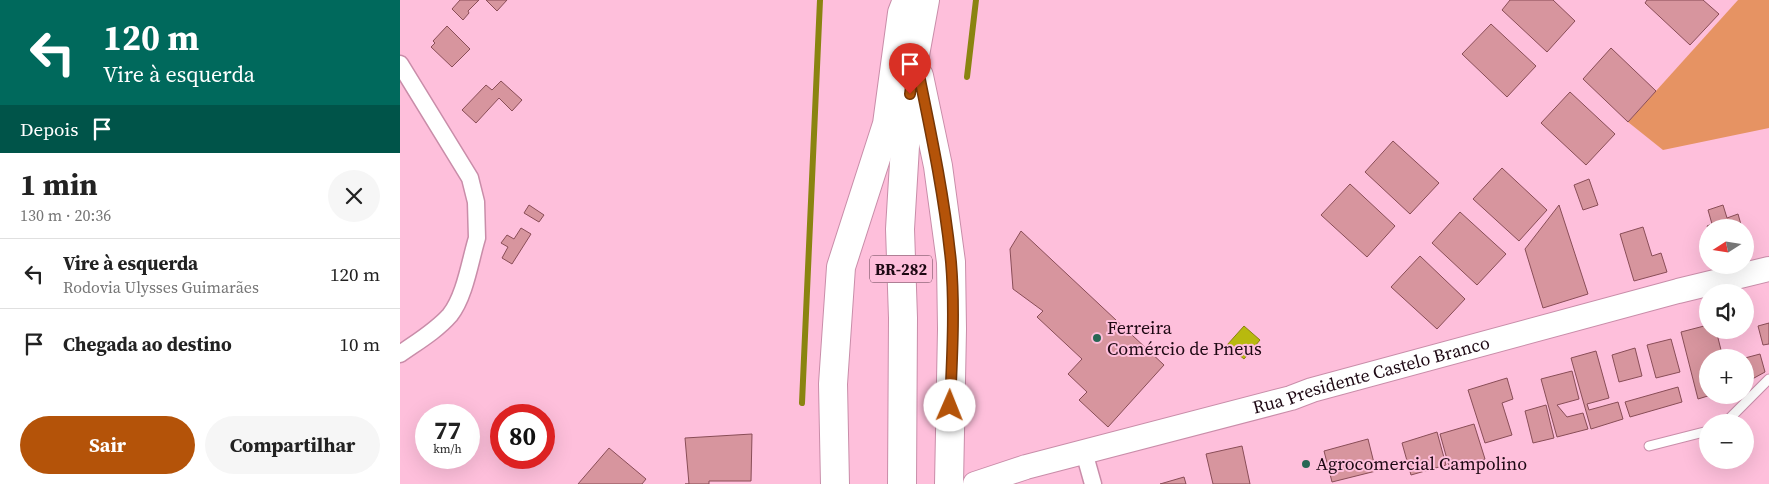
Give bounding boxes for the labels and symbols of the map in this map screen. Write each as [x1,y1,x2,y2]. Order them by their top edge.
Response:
pin [889,43,931,94]
north arrow [1699,219,1754,274]
road number: BR-282 [870,255,932,282]
place label: Ferreira Comércio de Pneus [1107,315,1262,361]
street label: Rua Presidente Castelo Branco [1250,329,1492,419]
marker: Ferreira Comércio de Pneus [1091,332,1103,344]
position arrow [923,379,975,431]
speed limit sign: 80 [490,404,555,469]
place label: Agrocomercial Campolino [1316,451,1527,476]
marker: Agrocomercial Campolino [1300,458,1312,470]

